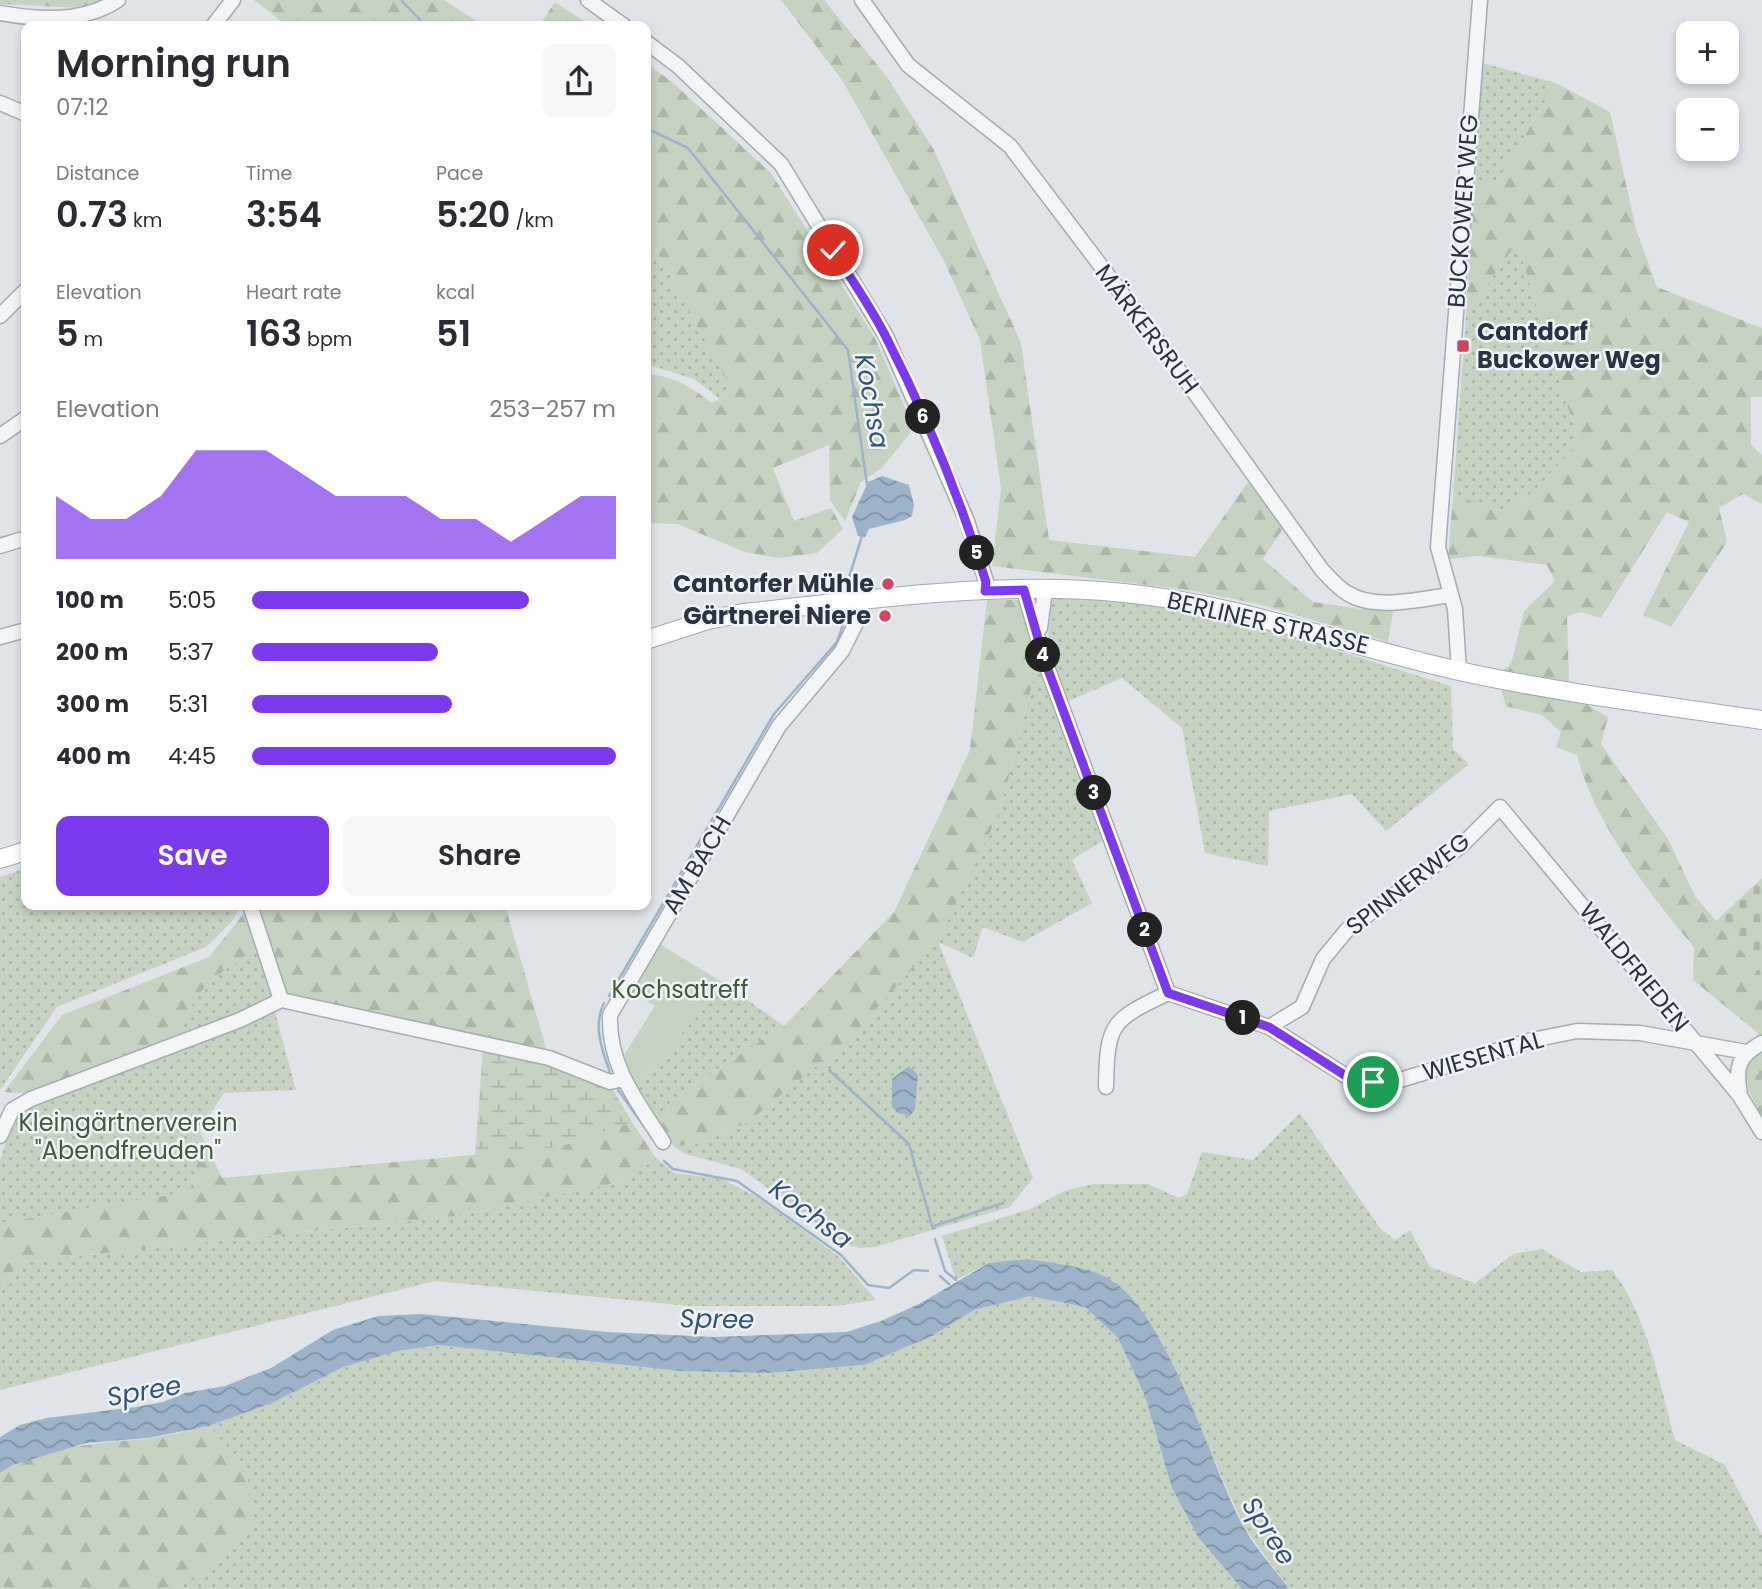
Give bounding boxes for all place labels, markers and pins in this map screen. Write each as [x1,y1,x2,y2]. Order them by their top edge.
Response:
pin [803,220,863,280]
place label: Cantdorf Buckower Weg [1477,315,1661,376]
marker: Cantdorf Buckower Weg [1455,338,1471,354]
pin: 6 [906,400,940,434]
pin: 5 [960,536,995,570]
place label: Cantorfer Mühle [673,567,874,600]
marker: Cantorfer Mühle [880,576,896,592]
place label: Gärtnerei Niere [683,599,871,632]
marker: Gärtnerei Niere [877,608,893,624]
pin: 4 [1026,638,1060,672]
pin: 3 [1076,776,1112,810]
pin: 2 [1128,912,1162,948]
pin: 1 [1226,1000,1260,1036]
pin [1343,1052,1403,1112]

